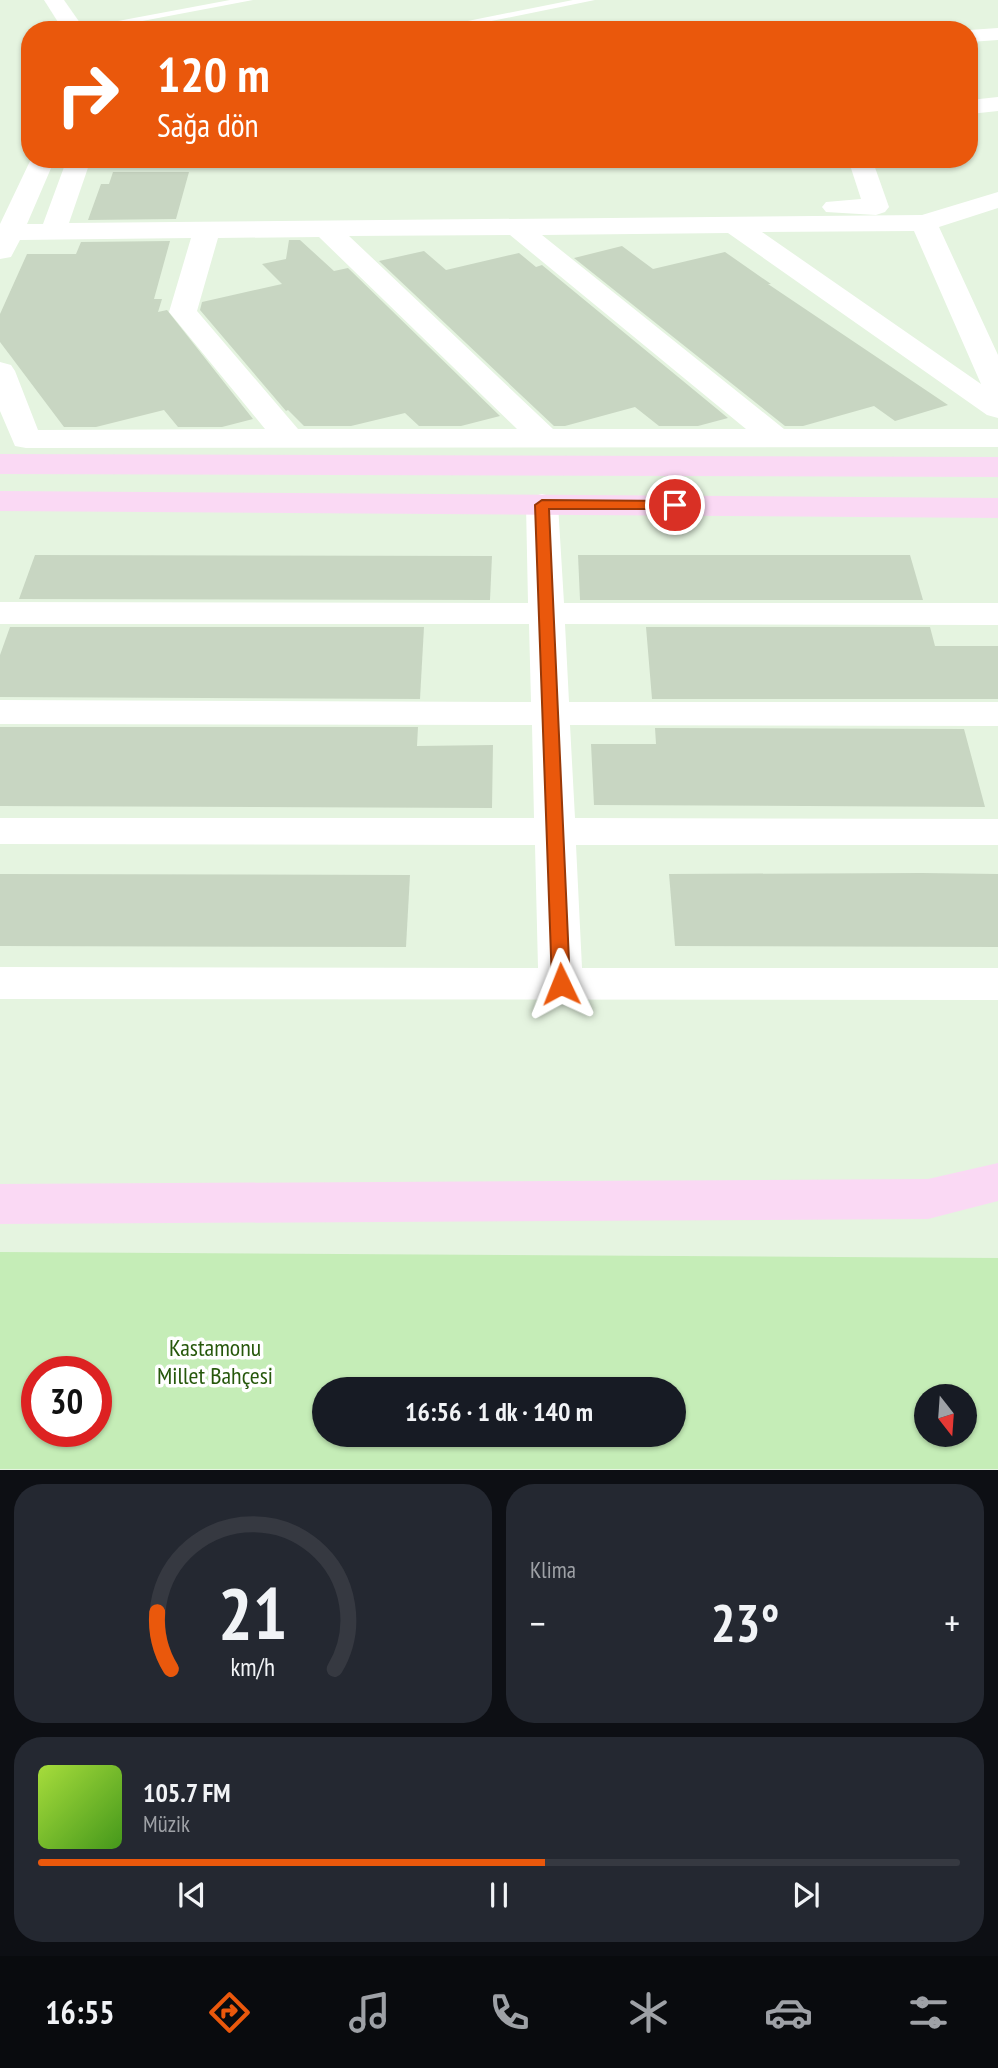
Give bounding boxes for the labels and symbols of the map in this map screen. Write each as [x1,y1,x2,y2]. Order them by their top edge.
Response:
pin [645,475,705,535]
position arrow [524,947,598,1021]
park label: Kastamonu Millet Bahçesi [157,1332,273,1391]
speed limit sign: 30 [21,1356,112,1447]
north arrow [914,1384,976,1447]

